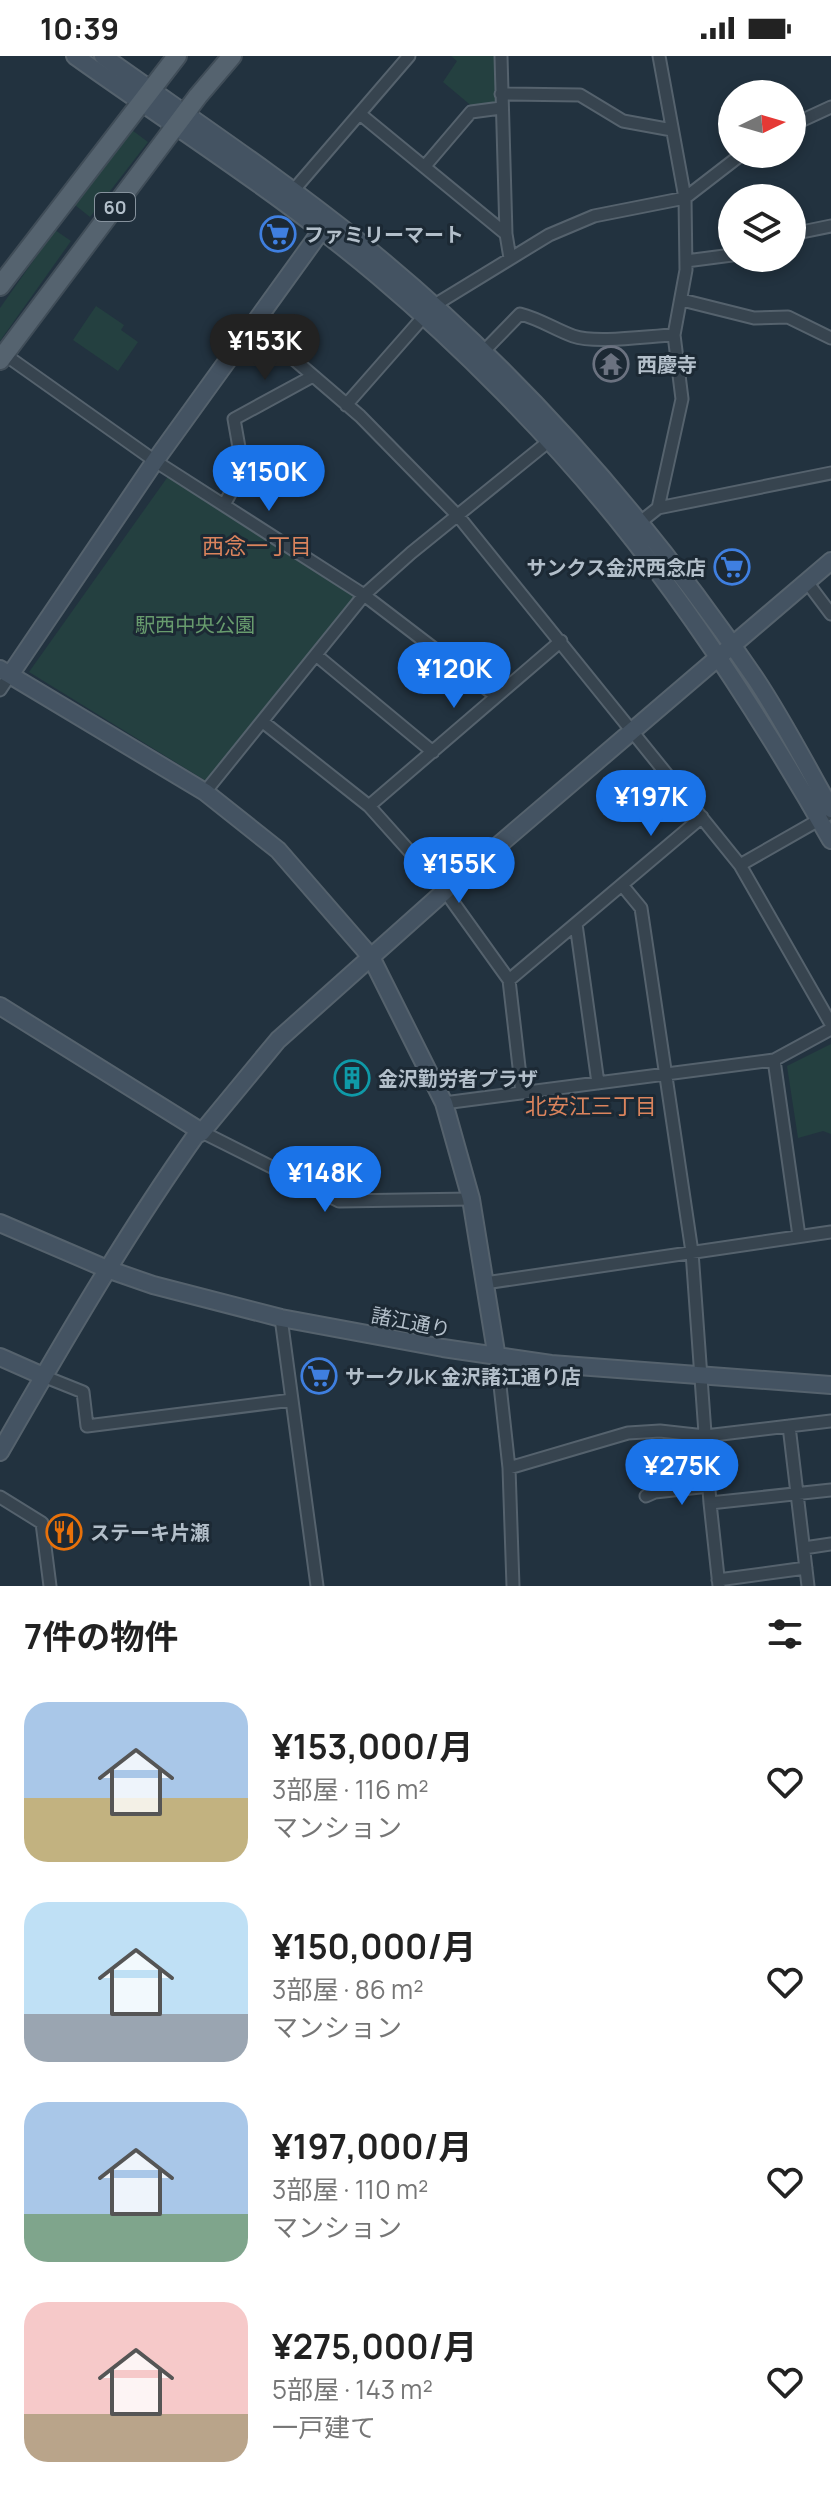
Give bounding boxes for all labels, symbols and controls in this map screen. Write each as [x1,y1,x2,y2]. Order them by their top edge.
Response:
text: 10:39 [40,8,119,49]
north arrow [718,80,806,168]
map controls [718,80,806,272]
button: layers [718,184,806,272]
road number: 60 [95,193,135,221]
supermarket icon: ファミリーマート [259,215,297,253]
place label: ファミリーマート [304,221,464,248]
pin: ¥153K [209,314,321,382]
text: ¥153K [228,322,302,358]
temple icon: 西慶寺 [592,345,630,383]
place label: 西慶寺 [637,351,697,378]
pin: ¥150K [213,445,325,513]
text: ¥150K [231,453,307,489]
district label: 西念一丁目 [202,531,312,561]
supermarket icon: サンクス金沢西念店 [713,548,751,586]
place label: サンクス金沢西念店 [527,554,706,581]
park label: 駅西中央公園 [135,611,255,638]
pin: ¥120K [398,642,510,710]
text: ¥120K [416,650,492,686]
pin: ¥197K [595,770,707,838]
text: ¥197K [614,778,688,814]
pin: ¥155K [403,837,515,905]
text: ¥155K [422,845,496,881]
building icon: 金沢勤労者プラザ [333,1059,371,1097]
place label: 金沢勤労者プラザ [378,1065,538,1092]
district label: 北安江三丁目 [525,1091,657,1121]
pin: ¥148K [269,1146,381,1214]
text: ¥148K [287,1154,363,1190]
street label: 諸江通り [369,1301,453,1343]
supermarket icon: サークルK 金沢諸江通り店 [300,1357,338,1395]
place label: サークルK 金沢諸江通り店 [345,1363,581,1390]
pin: ¥275K [626,1439,738,1507]
text: ¥275K [643,1447,721,1483]
restaurant icon: ステーキ片瀬 [45,1513,83,1551]
place label: ステーキ片瀬 [90,1519,210,1546]
icon: filters [763,1612,807,1656]
text: 7件の物件 [24,1613,178,1659]
text: ¥153,000/月 [272,1723,474,1769]
icon: home [88,1734,184,1830]
icon: heart [763,1760,807,1804]
text: 3部屋 · 116 m² [272,1771,429,1807]
text: マンション [272,1809,402,1845]
text: ¥150,000/月 [272,1923,476,1969]
icon: home [88,1934,184,2030]
icon: heart [763,1960,807,2004]
text: 3部屋 · 86 m² [272,1971,424,2007]
text: マンション [272,2009,402,2045]
text: ¥197,000/月 [272,2123,472,2169]
icon: home [88,2134,184,2230]
icon: heart [763,2160,807,2204]
text: 3部屋 · 110 m² [272,2171,428,2207]
text: マンション [272,2209,402,2245]
text: ¥275,000/月 [272,2323,477,2369]
icon: home [88,2334,184,2430]
icon: heart [763,2360,807,2404]
text: 5部屋 · 143 m² [272,2371,433,2407]
text: 一戸建て [272,2409,376,2445]

